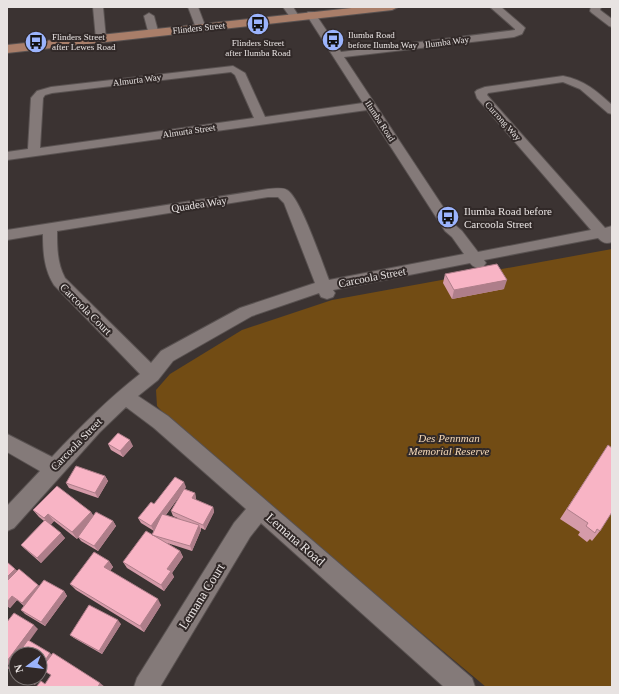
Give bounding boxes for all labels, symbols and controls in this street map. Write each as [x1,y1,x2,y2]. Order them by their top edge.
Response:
bus stop icon: Flinders Street after Ilumba Road [245,11,271,37]
street label: Flinders Street [172,20,226,36]
bus stop icon: Ilumba Road before Ilumba Way [320,27,346,53]
bus stop icon: Flinders Street after Lewes Road [23,29,49,55]
place label: Ilumba Road before Ilumba Way [348,30,418,50]
place label: Flinders Street after Lewes Road [52,32,116,52]
street label: Ilumba Way [425,34,470,50]
place label: Flinders Street after Ilumba Road [225,38,291,58]
street label: Almurta Way [112,72,162,88]
street label: Ilumba Road [363,99,397,144]
street label: Currong Way [483,100,523,143]
street label: Almurta Street [162,122,217,140]
street label: Quadea Way [170,194,228,214]
bus stop icon: Ilumba Road before Carcoola Street [435,204,461,230]
place label: Ilumba Road before Carcoola Street [464,205,552,230]
street label: Carcoola Street [337,265,407,289]
street label: Carcoola Court [58,281,114,337]
street label: Carcoola Street [48,415,104,473]
park label: Des Pennman Memorial Reserve [408,432,490,457]
street label: Lemana Road [263,510,328,569]
street label: Lemana Court [175,560,228,632]
north arrow [8,646,48,686]
text: N [12,663,25,674]

